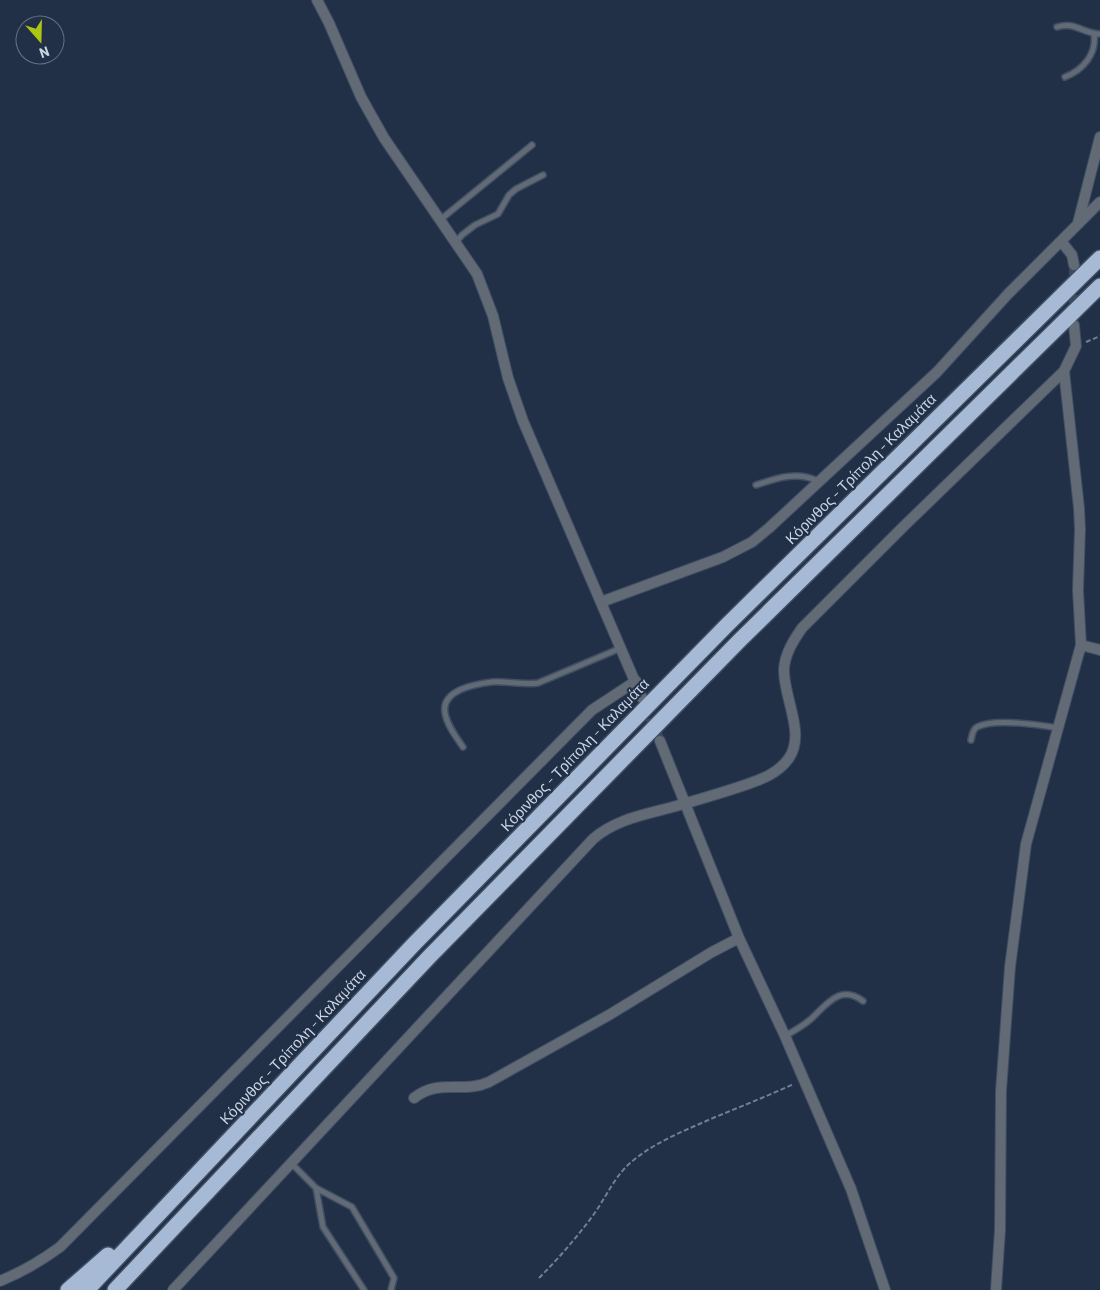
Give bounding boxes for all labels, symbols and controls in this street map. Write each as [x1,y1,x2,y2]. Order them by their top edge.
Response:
north arrow [15,15,65,65]
text: N [37,43,52,62]
street label: Κόρινθος - Τρίπολη - Καλαμάτα [781,389,940,547]
street label: Κόρινθος - Τρίπολη - Καλαμάτα [496,674,652,834]
street label: Κόρινθος - Τρίπολη - Καλαμάτα [216,965,369,1128]

